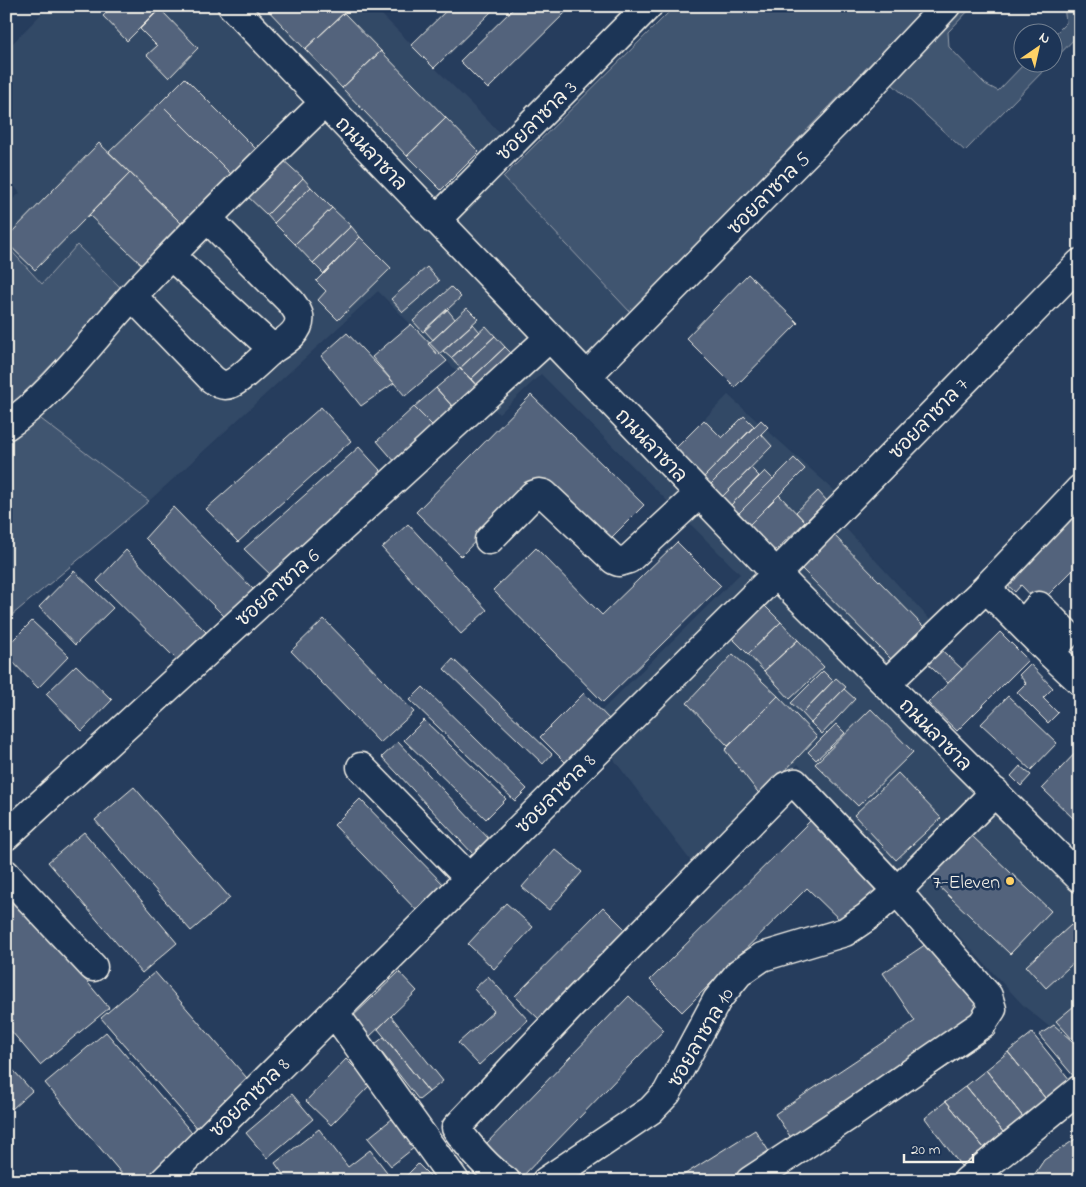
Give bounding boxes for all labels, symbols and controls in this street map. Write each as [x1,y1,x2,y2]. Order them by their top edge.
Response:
north arrow [1014,22,1064,72]
text: N [1035,27,1054,50]
street label: ซอยลาซาล 3 [491,75,585,169]
street label: ถนนลาซาล [327,111,413,198]
street label: ซอยลาซาล 5 [722,147,818,243]
street label: ซอยลาซาล 7 [883,372,976,467]
street label: ถนนลาซาล [607,403,693,490]
street label: ซอยลาซาล 6 [230,543,327,635]
street label: ถนนลาซาล [891,693,977,779]
street label: ซอยลาซาล 8 [510,748,604,842]
place label: 7-Eleven [933,869,1000,898]
marker: 7-Eleven [1004,875,1016,887]
street label: ซอยลาซาล 10 [662,983,743,1094]
street label: ซอยลาซาล 8 [204,1052,298,1146]
scale bar [904,1132,972,1164]
text: 20 m [911,1139,941,1161]

